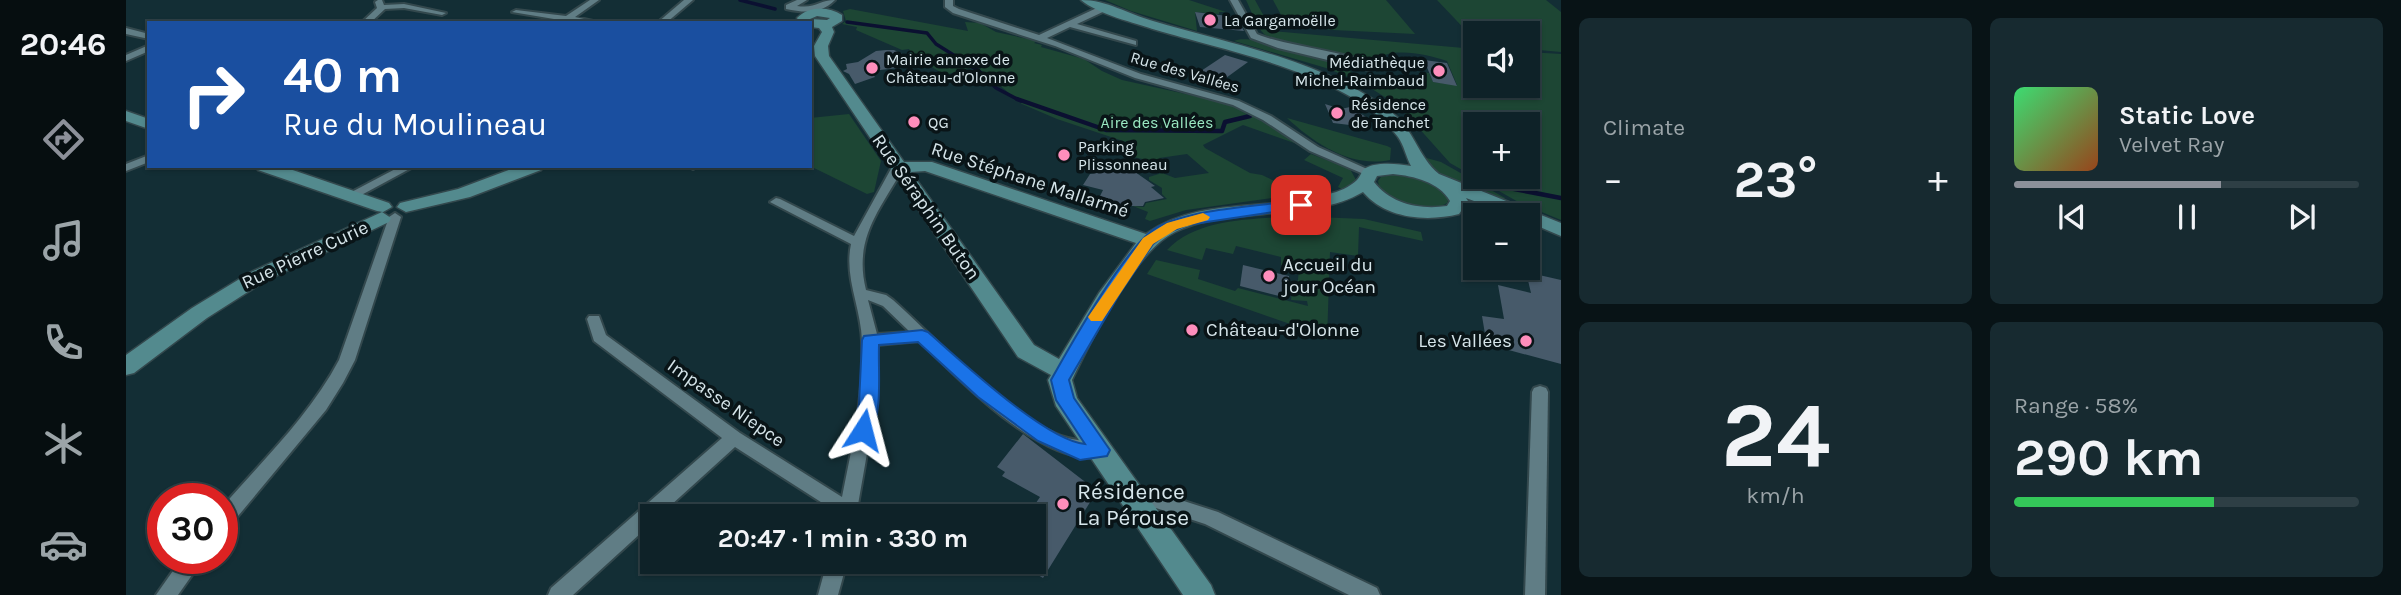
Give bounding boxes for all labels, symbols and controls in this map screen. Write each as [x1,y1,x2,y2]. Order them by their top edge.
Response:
place label: La Gargamoëlle [1224,11,1336,30]
marker: La Gargamoëlle [1202,12,1218,28]
map controls [1463,21,1540,280]
button: sound [1463,21,1540,98]
text: 20:46 [20,26,106,63]
text: 40 m [283,47,402,104]
street label: Rue des Vallées [1128,47,1242,97]
icon: right [168,49,259,140]
place label: Mairie annexe de Château-d'Olonne [886,50,1015,87]
place label: Médiathèque Michel-Raimbaud [1295,53,1425,90]
marker: Mairie annexe de Château-d'Olonne [864,60,880,76]
marker: Médiathèque Michel-Raimbaud [1431,63,1447,79]
place label: Résidence de Tanchet [1351,95,1430,132]
text: Static Love [2119,100,2255,131]
marker: Résidence de Tanchet [1329,105,1345,121]
text: Rue du Moulineau [283,106,547,143]
button: + [1463,112,1540,189]
place label: QG [928,113,949,132]
park label: Aire des Vallées [1101,113,1213,132]
marker: QG [906,114,922,130]
text: Climate [1603,114,1685,141]
icon: directions [39,115,88,164]
street label: Rue Séraphin Buton [868,130,984,284]
text: Velvet Ray [2119,131,2224,158]
place label: Parking Plissonneau [1078,137,1168,174]
street label: Rue Stéphane Mallarmé [928,138,1132,222]
marker: Parking Plissonneau [1056,147,1072,163]
text: 23° [1733,149,1818,210]
text: − [1603,157,1623,202]
text: + [1928,157,1948,202]
pin [1271,175,1331,235]
icon: arrive [1282,186,1320,224]
icon: previous [2053,198,2091,236]
icon: pause [2168,198,2206,236]
icon: next [2283,198,2321,236]
button: − [1463,203,1540,280]
icon: music [39,216,88,265]
street label: Rue Pierre Curie [238,216,372,294]
place label: Accueil du jour Océan [1281,254,1376,298]
marker: Accueil du jour Océan [1261,268,1277,284]
icon: phone [39,318,88,367]
place label: Château-d'Olonne [1206,319,1360,341]
marker: Château-d'Olonne [1184,322,1200,338]
place label: Les Vallées [1418,330,1512,352]
marker: Les Vallées [1518,333,1534,349]
street label: Impasse Niepce [663,354,789,452]
text: 24 [1721,383,1830,489]
text: Range · 58% [2014,392,2138,419]
position arrow [826,393,900,467]
icon: climate [39,419,88,468]
text: 290 km [2014,427,2203,488]
place label: Résidence La Pérouse [1077,478,1189,531]
text: km/h [1746,482,1805,509]
speed limit sign: 30 [147,483,238,574]
marker: Résidence La Pérouse [1055,496,1071,512]
icon: car [39,520,88,569]
text: 20:47 · 1 min · 330 m [718,523,968,554]

